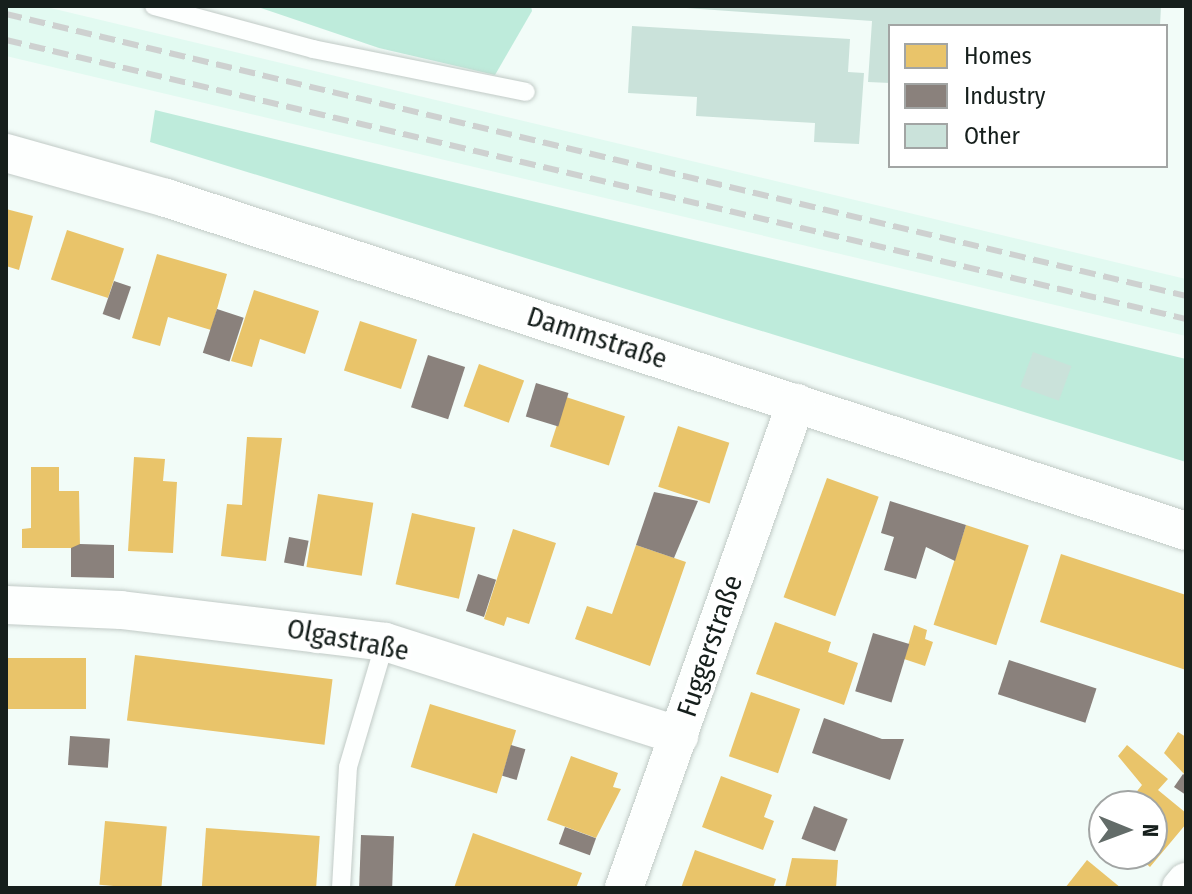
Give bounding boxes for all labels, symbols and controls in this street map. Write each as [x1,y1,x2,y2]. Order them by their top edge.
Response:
legend [888,24,1168,168]
text: Homes [964,42,1032,70]
text: Industry [964,82,1046,110]
text: Other [964,122,1020,150]
street label: Dammstraße [523,300,671,376]
street label: Fuggerstraße [670,571,750,721]
street label: Olgastraße [284,612,412,668]
north arrow [1088,790,1168,870]
text: N [1137,824,1164,837]

